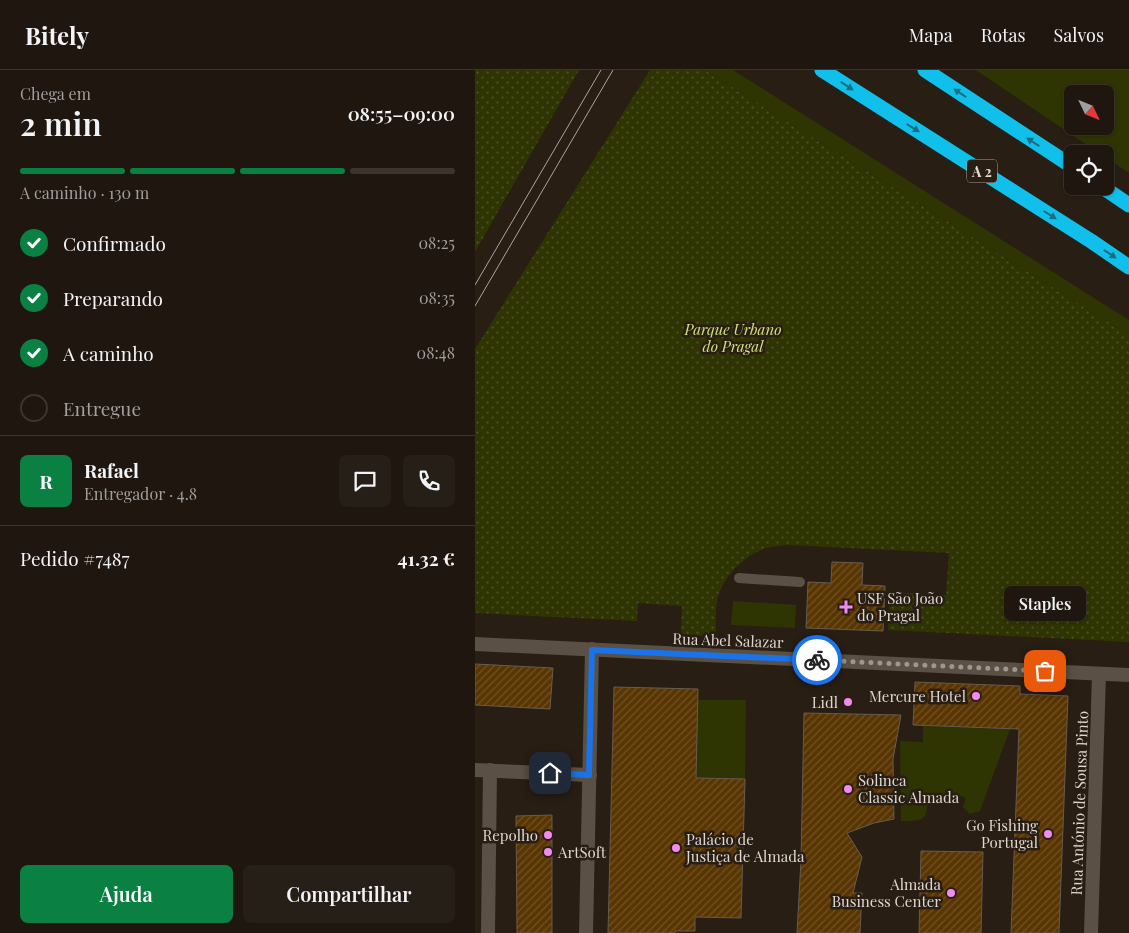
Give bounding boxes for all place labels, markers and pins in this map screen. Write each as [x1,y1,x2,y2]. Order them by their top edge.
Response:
callout: Staples [1004,586,1086,621]
place label: USF São João do Pragal [857,588,943,625]
marker: USF São João do Pragal [839,600,853,614]
pin [1024,650,1066,692]
place label: Mercure Hotel [869,686,966,706]
marker: Mercure Hotel [970,690,982,702]
place label: Lidl [812,692,838,712]
marker: Lidl [842,696,854,708]
pin [529,752,571,794]
place label: Solinca Classic Almada [858,770,960,807]
marker: Solinca Classic Almada [842,783,854,795]
place label: Go Fishing Portugal [966,815,1038,852]
place label: Repolho [483,825,538,845]
marker: Go Fishing Portugal [1042,828,1054,840]
marker: Repolho [542,829,554,841]
place label: Palácio de Justiça de Almada [685,829,805,866]
place label: ArtSoft [557,842,607,862]
marker: Palácio de Justiça de Almada [670,842,682,854]
marker: ArtSoft [542,846,554,858]
place label: Almada Business Center [832,874,942,911]
marker: Almada Business Center [945,887,957,899]

